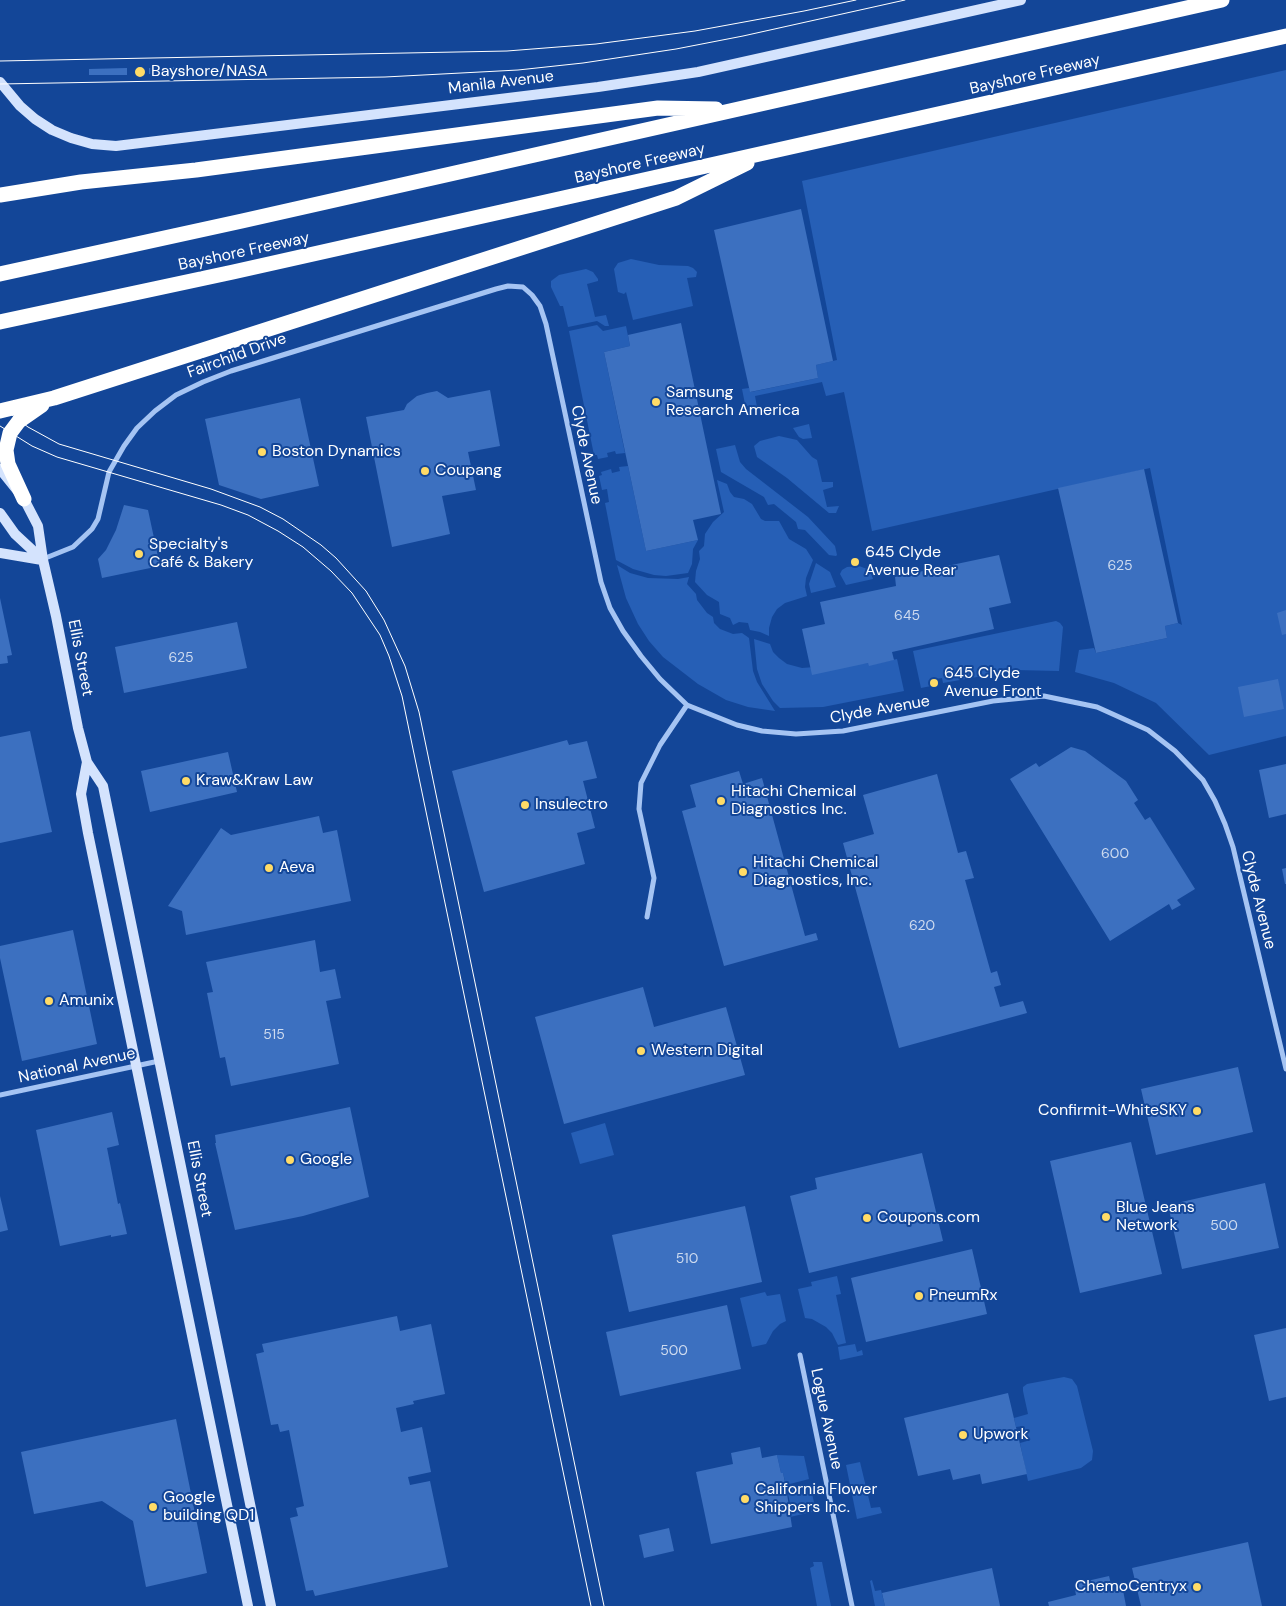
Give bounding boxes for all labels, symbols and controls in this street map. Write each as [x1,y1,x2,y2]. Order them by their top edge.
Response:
street label: Bayshore Freeway [968,51,1102,99]
place label: Bayshore/NASA [151,62,268,82]
marker: Bayshore/NASA [133,65,147,79]
street label: Manila Avenue [447,67,555,99]
street label: Bayshore Freeway [573,140,707,188]
street label: Bayshore Freeway [177,229,311,275]
street label: Fairchild Drive [185,329,289,383]
place label: Samsung Research America [666,383,800,421]
marker: Samsung Research America [650,396,662,408]
street label: Clyde Avenue [566,404,606,506]
place label: Boston Dynamics [272,442,401,462]
marker: Boston Dynamics [256,446,268,458]
place label: Coupang [435,461,502,481]
marker: Coupang [419,465,431,477]
place label: Specialty's Café & Bakery [149,535,253,573]
place label: 645 Clyde Avenue Rear [865,543,956,581]
marker: Specialty's Café & Bakery [133,548,145,560]
marker: 645 Clyde Avenue Rear [849,556,861,568]
house number: 625 [1107,558,1133,574]
house number: 645 [894,608,920,624]
street label: Ellis Street [63,618,97,698]
house number: 625 [168,650,194,666]
place label: 645 Clyde Avenue Front [944,664,1042,702]
marker: 645 Clyde Avenue Front [928,677,940,689]
street label: Clyde Avenue [829,692,931,728]
place label: Kraw&Kraw Law [196,771,313,791]
marker: Kraw&Kraw Law [180,775,192,787]
place label: Hitachi Chemical Diagnostics Inc. [731,782,856,820]
place label: Insulectro [535,795,608,815]
marker: Hitachi Chemical Diagnostics Inc. [715,795,727,807]
marker: Insulectro [519,799,531,811]
house number: 600 [1101,846,1129,862]
street label: Clyde Avenue [1236,849,1280,951]
place label: Hitachi Chemical Diagnostics, Inc. [753,853,878,891]
place label: Aeva [279,858,315,878]
marker: Aeva [263,862,275,874]
marker: Hitachi Chemical Diagnostics, Inc. [737,866,749,878]
house number: 620 [909,918,935,934]
place label: Amunix [59,991,114,1011]
marker: Amunix [43,995,55,1007]
house number: 515 [263,1027,285,1043]
place label: Western Digital [651,1041,763,1061]
street label: National Avenue [17,1044,137,1088]
marker: Western Digital [635,1045,647,1057]
place label: Confirmit-WhiteSKY [1038,1101,1187,1121]
marker: Confirmit-WhiteSKY [1191,1105,1203,1117]
street label: Ellis Street [182,1139,216,1219]
place label: Google [300,1150,352,1170]
marker: Google [284,1154,296,1166]
place label: Blue Jeans Network [1116,1198,1195,1236]
place label: Coupons.com [877,1208,980,1228]
marker: Blue Jeans Network [1100,1211,1112,1223]
marker: Coupons.com [861,1212,873,1224]
house number: 500 [1210,1218,1238,1234]
house number: 510 [676,1251,698,1267]
place label: PneumRx [929,1286,997,1306]
marker: PneumRx [913,1290,925,1302]
house number: 500 [660,1343,688,1359]
street label: Logue Avenue [806,1367,846,1471]
place label: Upwork [973,1425,1029,1445]
marker: Upwork [957,1429,969,1441]
place label: California Flower Shippers Inc. [755,1480,877,1518]
place label: Google building QD1 [163,1488,254,1526]
marker: California Flower Shippers Inc. [739,1493,751,1505]
marker: Google building QD1 [147,1501,159,1513]
place label: ChemoCentryx [1075,1577,1187,1597]
marker: ChemoCentryx [1191,1581,1203,1593]

